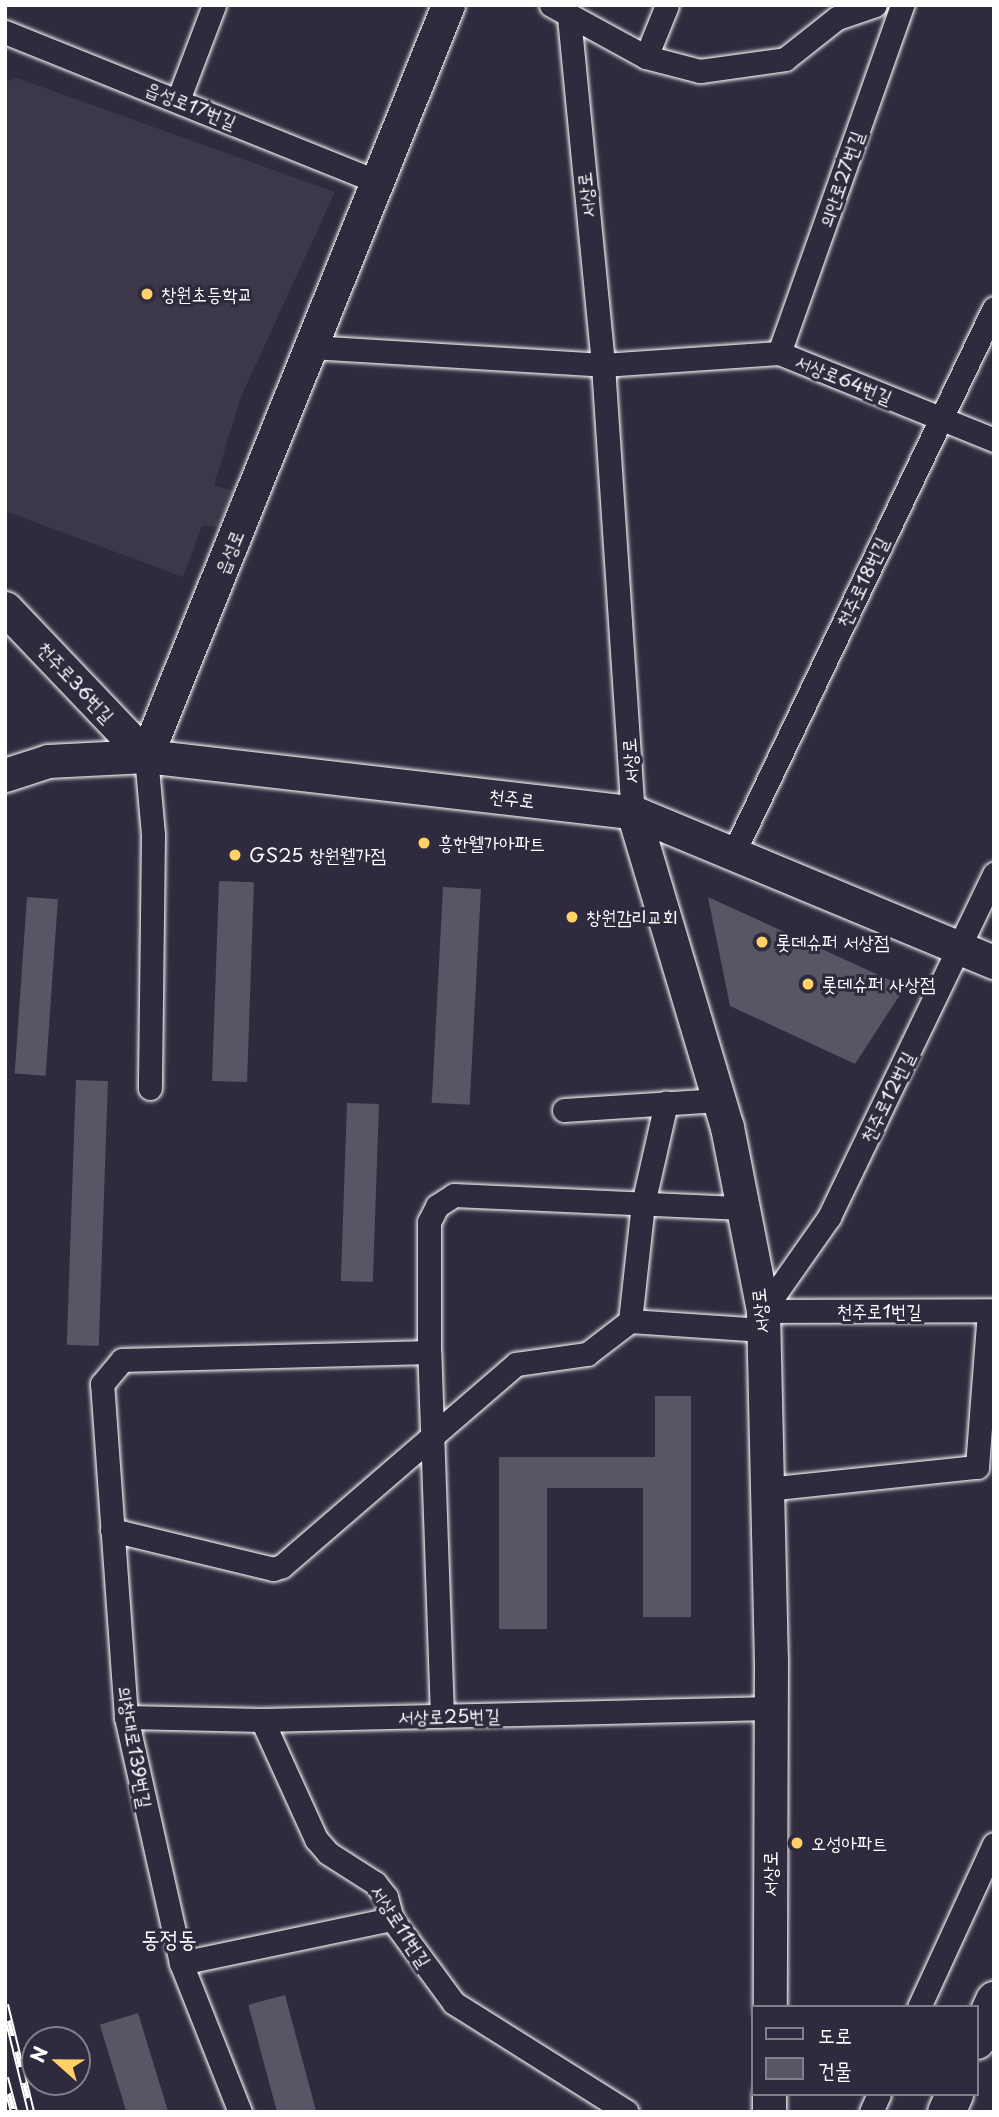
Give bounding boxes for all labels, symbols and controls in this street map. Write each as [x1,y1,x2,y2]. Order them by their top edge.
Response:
street label: 읍성로17번길 [142,76,240,134]
street label: 의안로27번길 [814,128,868,230]
street label: 서상로 [572,171,600,219]
place label: 창원초등학교 [161,283,253,305]
marker: 창원초등학교 [139,286,155,302]
street label: 서상로64번길 [792,349,896,409]
street label: 읍성로 [210,526,248,578]
street label: 천주로18번길 [831,533,893,631]
street label: 천주로36번길 [33,637,119,727]
street label: 서상로 [617,737,643,785]
street label: 천주로 [488,784,536,812]
place label: 흥한웰가아파트 [438,832,545,854]
marker: 흥한웰가아파트 [416,835,432,851]
place label: GS25 창원웰가점 [249,844,385,866]
marker: GS25 창원웰가점 [227,847,243,863]
place label: 창원감리교회 [586,906,678,928]
marker: 창원감리교회 [564,909,580,925]
place label: 롯데슈퍼 서상점 [776,931,889,953]
marker: 롯데슈퍼 서상점 [754,934,770,950]
place label: 롯데슈퍼 사상점 [822,973,935,995]
marker: 롯데슈퍼 사상점 [800,976,816,992]
street label: 천주로12번길 [855,1048,919,1146]
street label: 서상로 [746,1287,774,1335]
street label: 천주로1번길 [837,1300,921,1322]
street label: 의창대로139번길 [113,1684,157,1810]
street label: 서상로25번길 [398,1704,500,1728]
place label: 오성아파트 [811,1832,887,1854]
marker: 오성아파트 [789,1835,805,1851]
street label: 서상로 [759,1851,781,1897]
street label: 서상로11번길 [366,1881,436,1971]
district label: 동정동 [141,1924,197,1952]
legend [750,2005,978,2096]
text: 도로 [818,2018,852,2050]
north arrow [21,2026,91,2096]
text: N [22,2042,54,2066]
text: 건물 [818,2053,852,2085]

